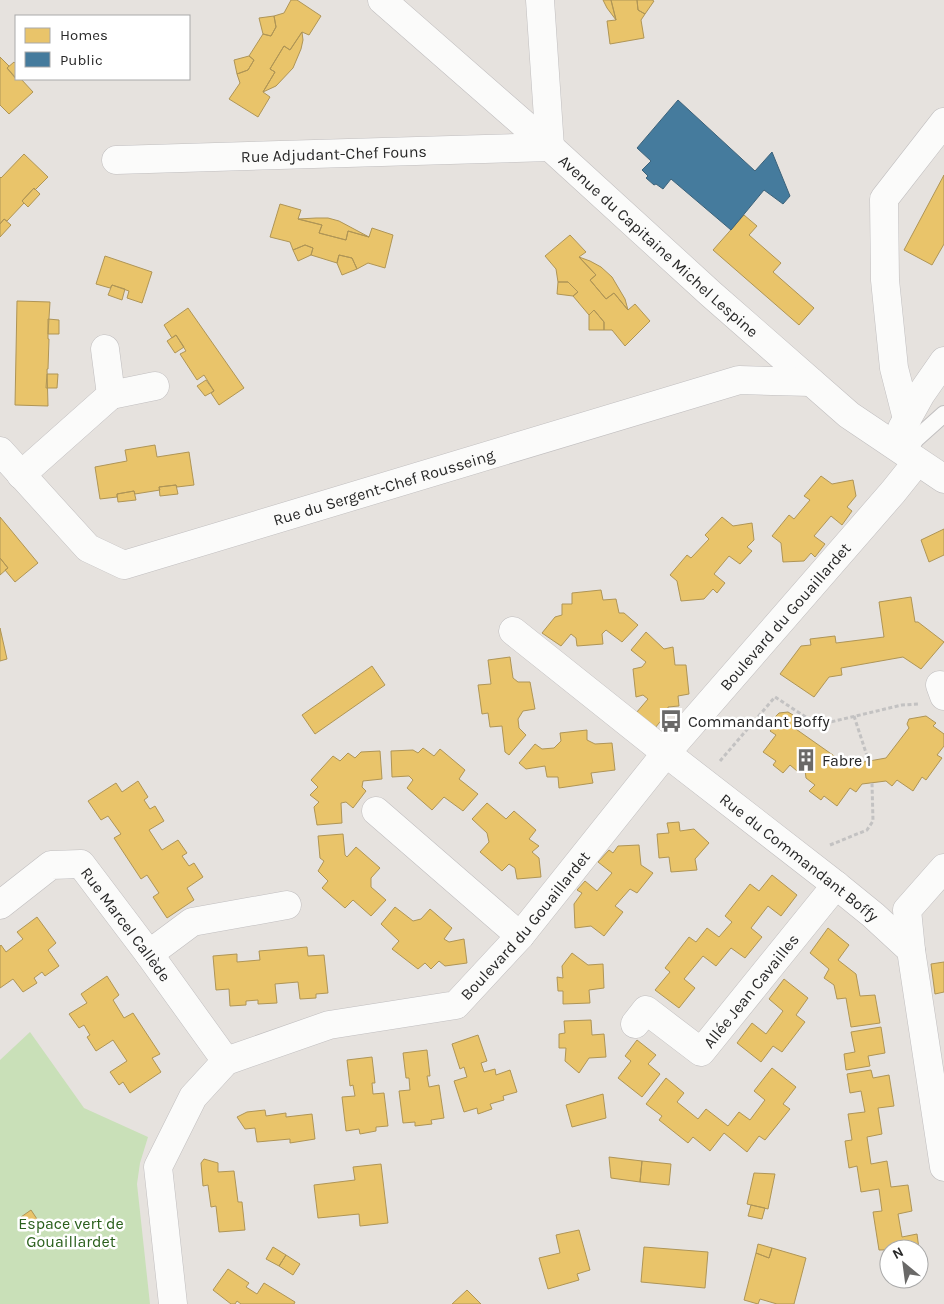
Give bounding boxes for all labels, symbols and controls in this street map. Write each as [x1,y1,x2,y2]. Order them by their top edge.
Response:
legend [15,15,190,80]
text: Homes [60,26,108,44]
text: Public [60,51,103,69]
street label: Rue Adjudant-Chef Founs [241,142,427,166]
street label: Avenue du Capitaine Michel Lespine [555,151,762,341]
street label: Rue du Sergent-Chef Rousseing [271,445,497,530]
street label: Boulevard du Gouaillardet [716,539,855,694]
bus stop icon: Commandant Boffy [658,708,684,734]
place label: Commandant Boffy [688,712,830,731]
building icon: Fabre 1 [793,747,819,773]
place label: Fabre 1 [822,751,871,770]
street label: Rue du Commandant Boffy [716,789,883,926]
street label: Boulevard du Gouaillardet [457,847,594,1004]
street label: Rue Marcel Callède [77,863,175,985]
street label: Allée Jean Cavailles [699,930,803,1052]
park label: Espace vert de Gouaillardet [18,1214,124,1251]
north arrow [879,1239,929,1289]
text: N [889,1243,906,1263]

